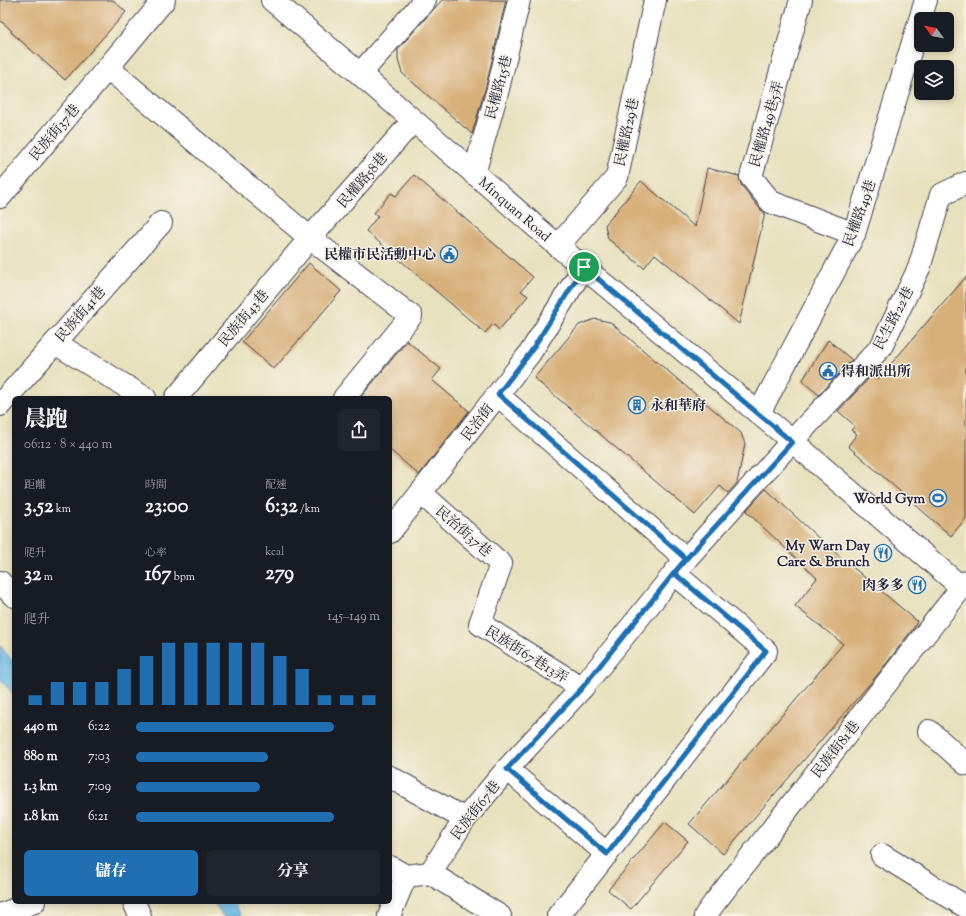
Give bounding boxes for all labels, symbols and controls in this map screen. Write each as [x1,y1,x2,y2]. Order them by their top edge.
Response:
north arrow [914,12,954,52]
map controls [914,12,954,100]
street label: 民權路15巷 [482,53,518,122]
button: layers [914,60,954,100]
street label: 民權路49巷5弄 [746,79,790,170]
street label: 民權路29巷 [611,96,645,168]
street label: 民族街37巷 [26,101,85,166]
street label: 民權路58巷 [334,149,393,213]
street label: Minquan Road [473,173,554,248]
street label: 民權路49巷 [840,177,882,250]
public building icon: 民權市民活動中心 [439,244,459,264]
place label: 民權市民活動中心 [324,246,436,266]
pin [567,250,601,284]
icon: arrive [573,256,595,278]
street label: 民族街41巷 [52,283,111,347]
street label: 民生路22巷 [870,284,920,354]
street label: 民族街43巷 [215,287,274,352]
public building icon: 得和派出所 [818,361,838,381]
place label: 得和派出所 [841,363,911,383]
building icon: 永和華府 [627,395,647,415]
place label: 永和華府 [650,397,706,417]
street label: 民治街 [458,401,499,446]
text: 晨跑 [24,405,68,437]
button: share [338,409,380,451]
text: 06:12 · 8 × 440 m [24,436,112,454]
text: 距離 [24,477,46,493]
text: 時間 [145,477,167,493]
text: 配速 [265,477,287,493]
sports icon: World Gym [928,488,948,508]
place label: World Gym [853,490,925,510]
text: 3.52 [24,493,53,522]
text: 23:00 [145,493,188,522]
text: 6:32 [265,493,298,522]
text: km [53,501,71,517]
text: /km [298,501,320,517]
street label: 民治街37巷 [430,502,495,563]
place label: My Warn Day Care & Brunch [777,537,871,573]
restaurant icon: My Warn Day Care & Brunch [873,543,893,563]
text: kcal [265,544,284,560]
text: 爬升 [24,545,46,561]
text: 心率 [145,545,167,561]
text: 279 [265,560,294,589]
text: 32 [24,561,41,590]
text: 167 [145,561,171,590]
text: m [41,569,53,585]
text: bpm [171,569,195,585]
restaurant icon: 肉多多 [907,575,927,595]
place label: 肉多多 [862,577,904,597]
text: 145–149 m [328,608,380,626]
text: 爬升 [24,611,50,629]
street label: 民族街67巷13弄 [481,622,571,689]
street label: 民族街81巷 [808,717,865,783]
text: 440 m [24,718,57,736]
text: 6:22 [88,718,110,736]
text: 880 m [24,748,57,766]
text: 7:03 [88,748,110,766]
text: 1.3 km [24,778,58,796]
text: 7:09 [88,778,111,796]
street label: 民族街67巷 [447,778,506,845]
text: 1.8 km [24,808,59,826]
text: 6:21 [88,808,108,826]
button: 儲存 [24,850,198,896]
button: 分享 [206,850,380,896]

